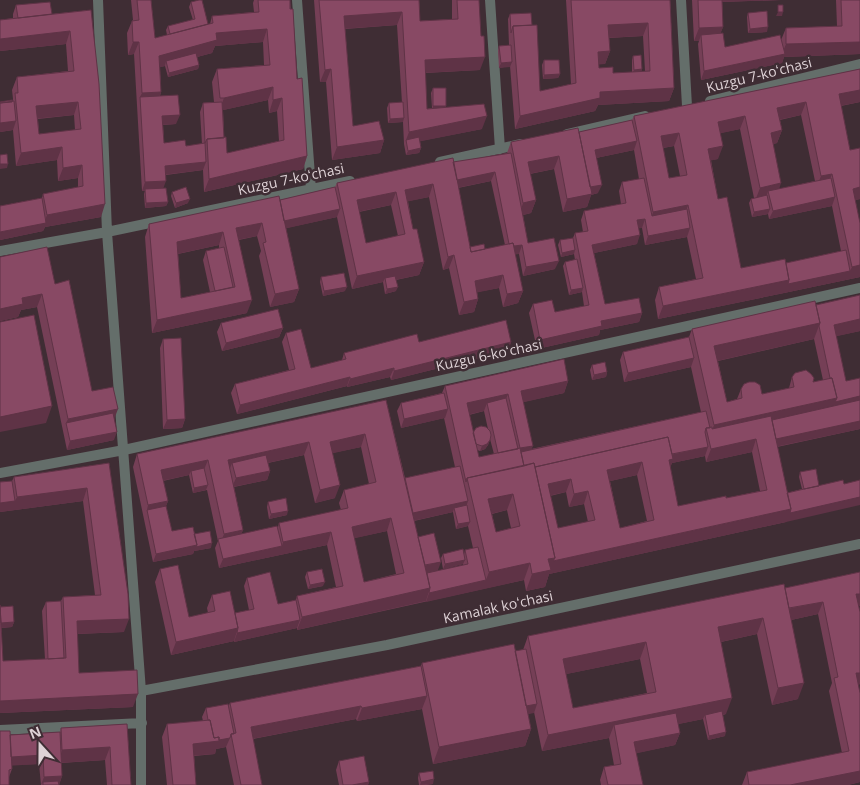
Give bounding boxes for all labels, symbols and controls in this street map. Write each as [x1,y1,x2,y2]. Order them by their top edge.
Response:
street label: Kuzgu 7-koʻchasi [704,52,814,97]
street label: Kuzgu 7-koʻchasi [236,158,346,199]
street label: Kuzgu 6-koʻchasi [434,334,544,375]
street label: Kamalak koʻchasi [441,586,554,627]
north arrow [15,720,65,770]
text: N [26,721,44,743]

